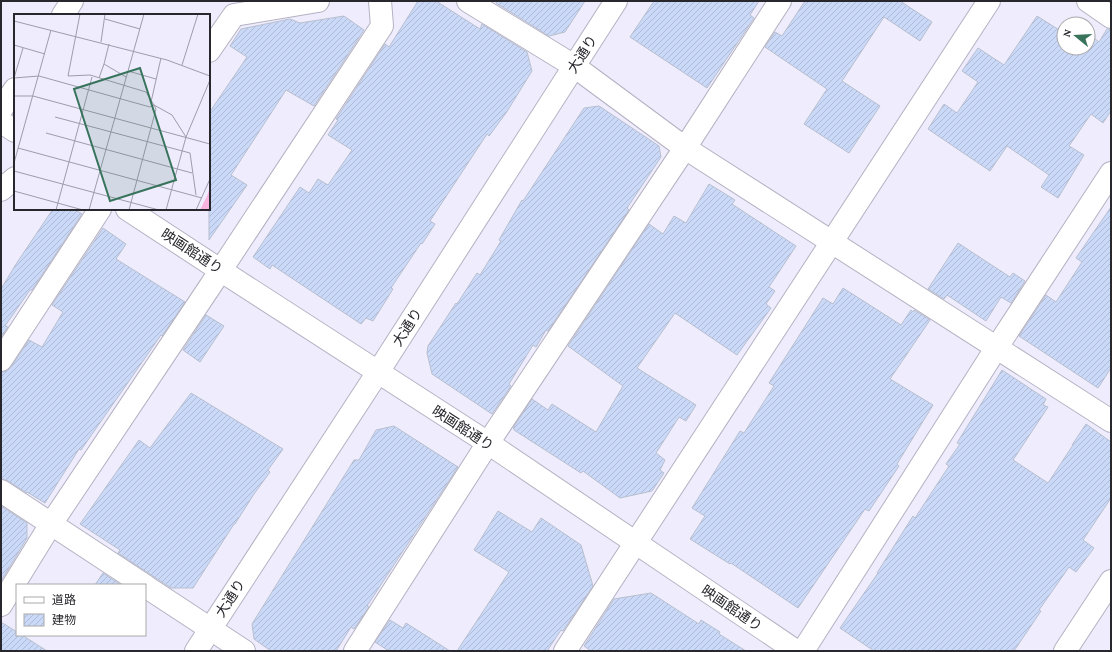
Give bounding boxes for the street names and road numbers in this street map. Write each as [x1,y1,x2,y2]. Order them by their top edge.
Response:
street label: 大通り [564,32,600,76]
street label: 映画館通り [158,225,226,277]
street label: 大通り [389,305,425,349]
street label: 映画館通り [429,402,497,454]
street label: 大通り [212,576,248,620]
street label: 映画館通り [699,582,765,634]

